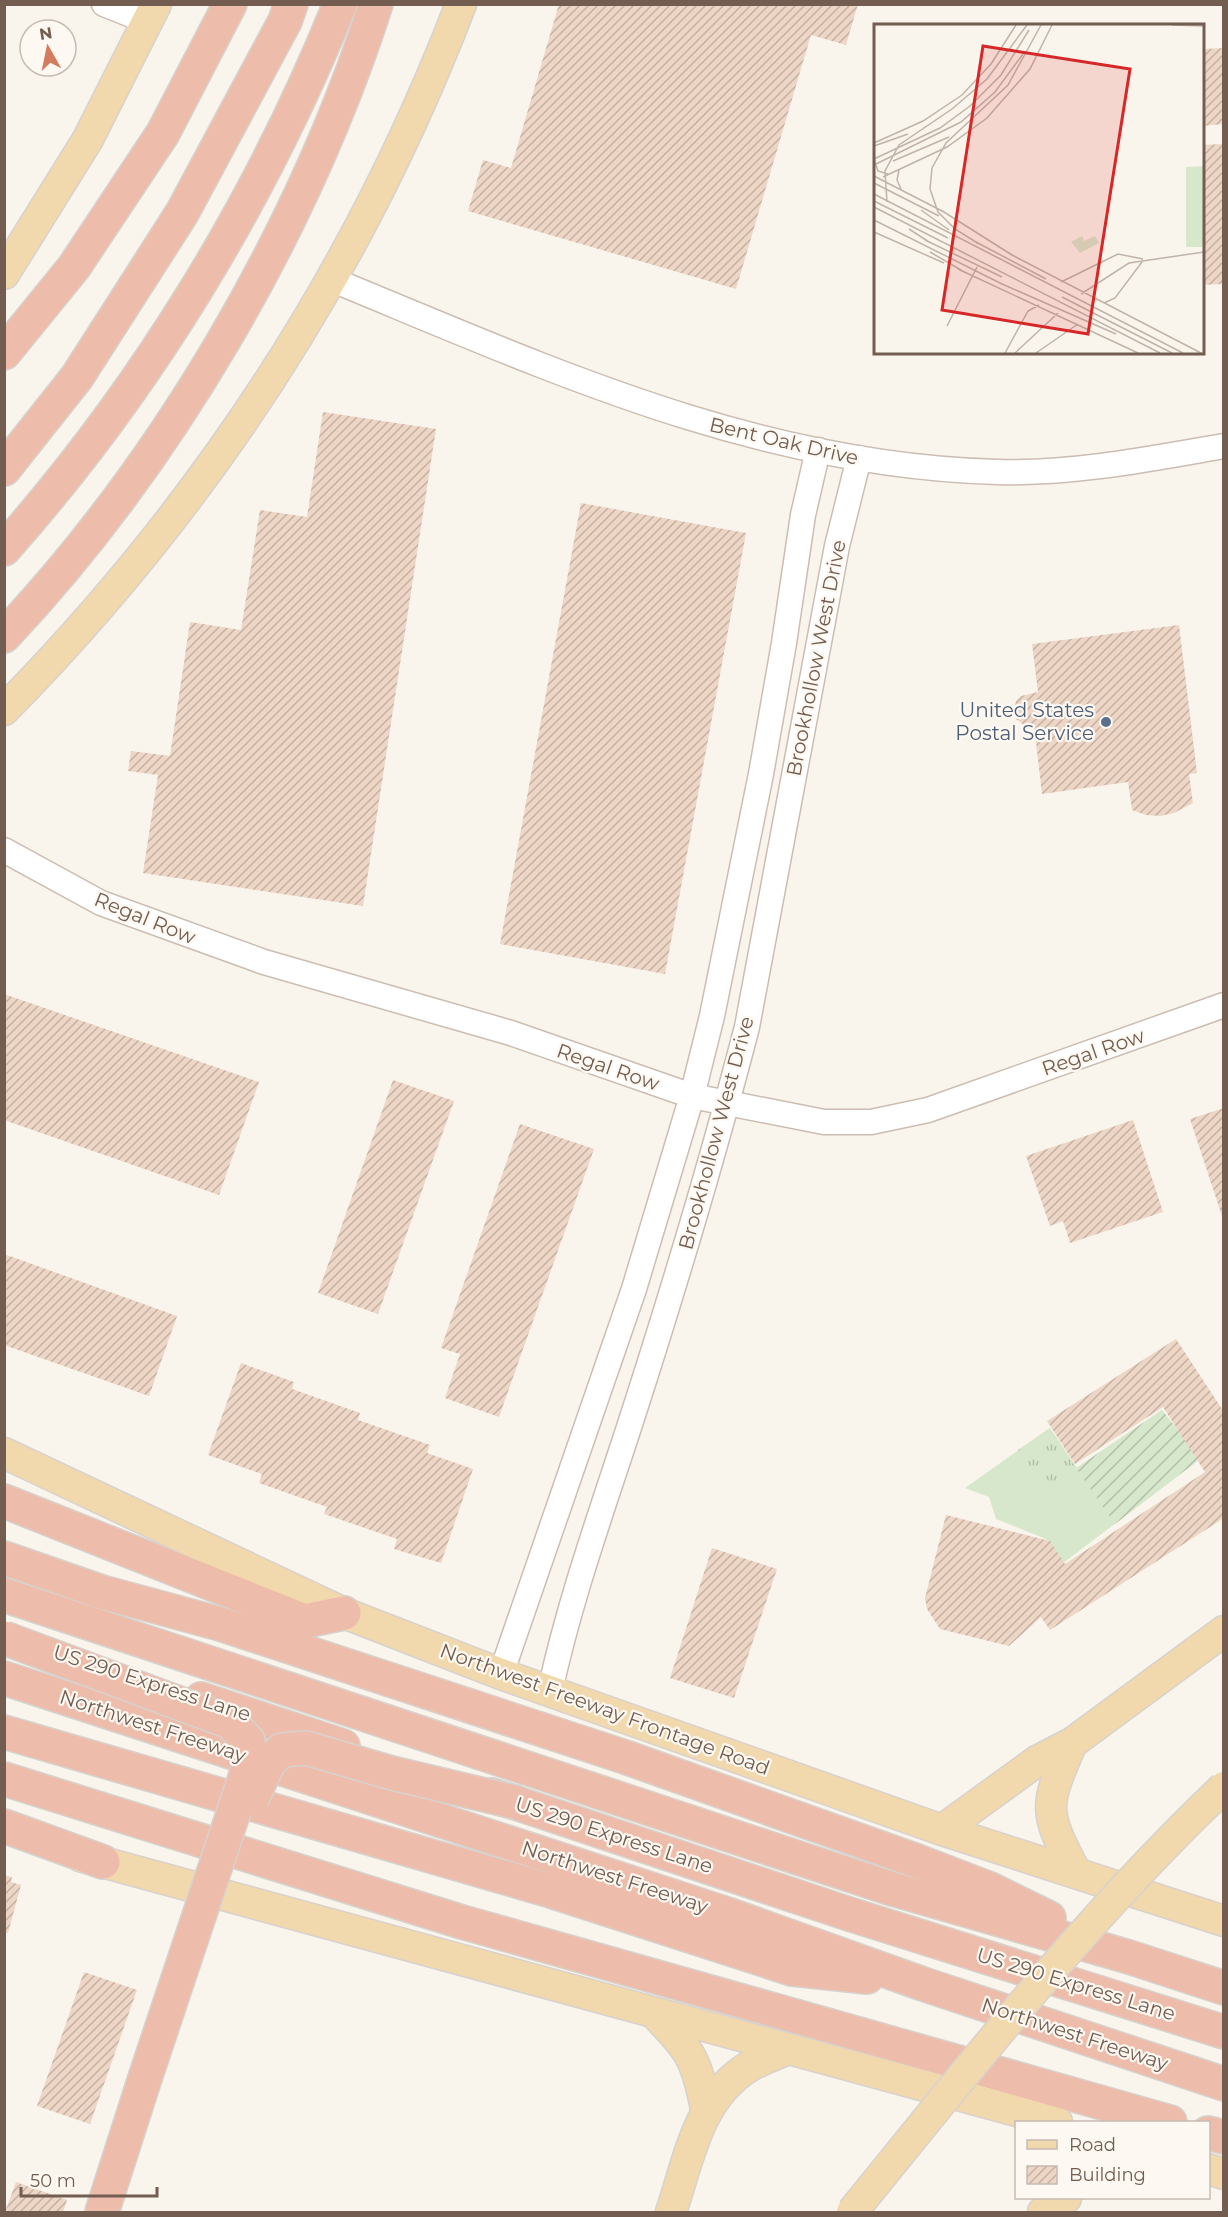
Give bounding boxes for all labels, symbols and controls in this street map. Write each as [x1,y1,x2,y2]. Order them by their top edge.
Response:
north arrow [18,18,78,78]
text: N [38,23,54,44]
inset map [874,24,1204,354]
street label: Bent Oak Drive [707,412,861,470]
street label: Brookhollow West Drive [781,538,851,778]
place label: United States Postal Service [955,698,1094,745]
marker: United States Postal Service [1099,715,1113,729]
street label: Regal Row [91,887,199,949]
street label: Brookhollow West Drive [673,1014,759,1252]
street label: Regal Row [1039,1023,1148,1081]
street label: Regal Row [554,1038,663,1096]
street label: Northwest Freeway Frontage Road [437,1638,773,1780]
street label: US 290 Express Lane [50,1640,254,1726]
street label: Northwest Freeway [57,1685,249,1768]
street label: US 290 Express Lane [512,1792,716,1878]
street label: Northwest Freeway [519,1836,711,1919]
street label: US 290 Express Lane [974,1942,1178,2026]
street label: Northwest Freeway [979,1993,1171,2076]
legend [1015,2121,1210,2199]
text: Road [1069,2134,1116,2156]
scale bar [21,2160,158,2198]
text: Building [1069,2164,1146,2186]
text: 50 m [30,2170,76,2192]

